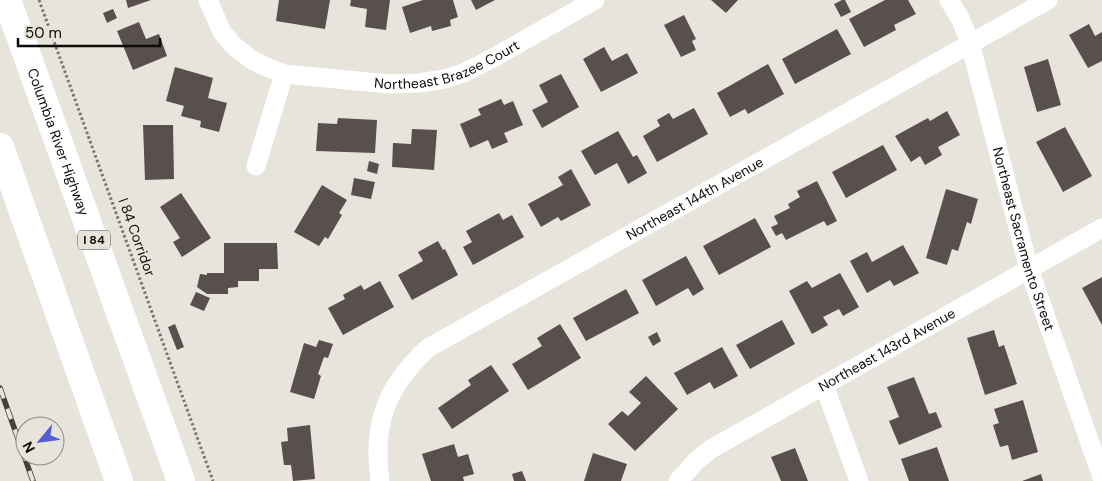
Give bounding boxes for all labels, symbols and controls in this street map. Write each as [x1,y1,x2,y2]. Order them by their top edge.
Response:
scale bar [18,15,160,47]
text: 50 m [25,23,62,43]
street label: Northeast Brazee Court [373,36,523,93]
street label: Columbia River Highway [23,66,93,218]
street label: Northeast Sacramento Street [989,145,1059,333]
street label: Northeast 144th Avenue [623,153,766,244]
street label: I 84 Corridor [115,195,159,279]
road number: I 84 [78,230,110,250]
street label: Northeast 143rd Avenue [815,304,958,396]
north arrow [15,416,65,466]
text: N [18,438,39,456]

